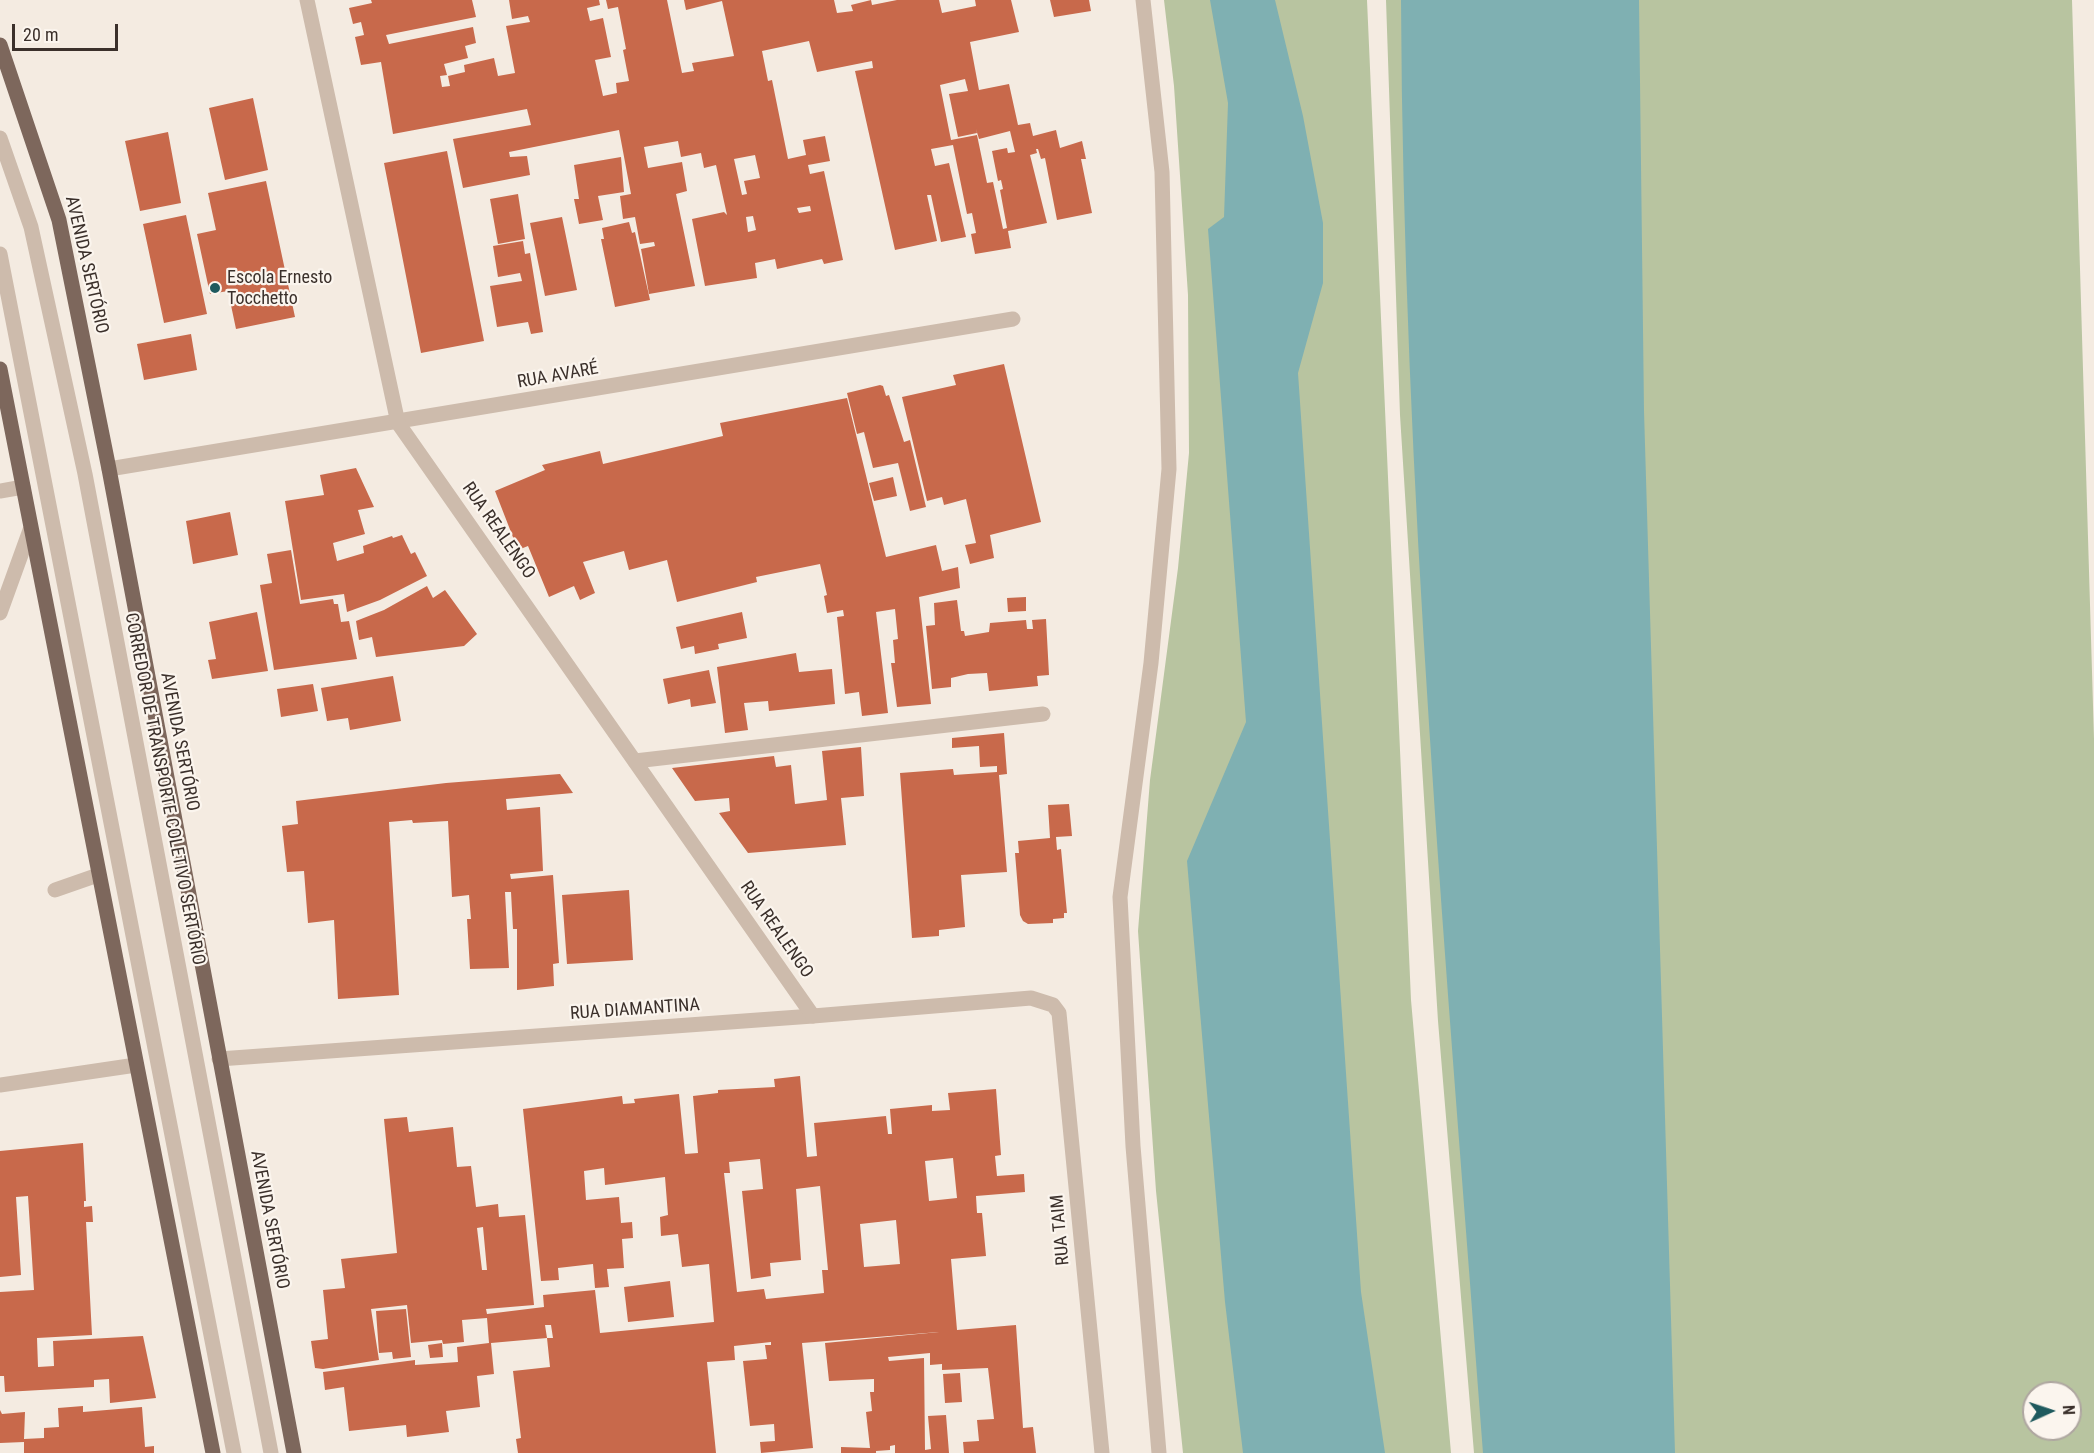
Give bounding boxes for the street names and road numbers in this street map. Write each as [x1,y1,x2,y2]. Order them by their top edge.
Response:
street label: AVENIDA SERTÓRIO [60,194,112,336]
street label: RUA AVARÉ [516,358,600,394]
street label: RUA REALENGO [457,479,539,583]
street label: CORREDOR DE TRANSPORTE COLETIVO SERTÓRIO [119,611,209,967]
street label: AVENIDA SERTÓRIO [155,671,203,813]
street label: RUA REALENGO [735,878,817,982]
street label: RUA DIAMANTINA [569,995,701,1025]
street label: AVENIDA SERTÓRIO [245,1149,293,1291]
street label: RUA TAIM [1047,1194,1075,1266]

